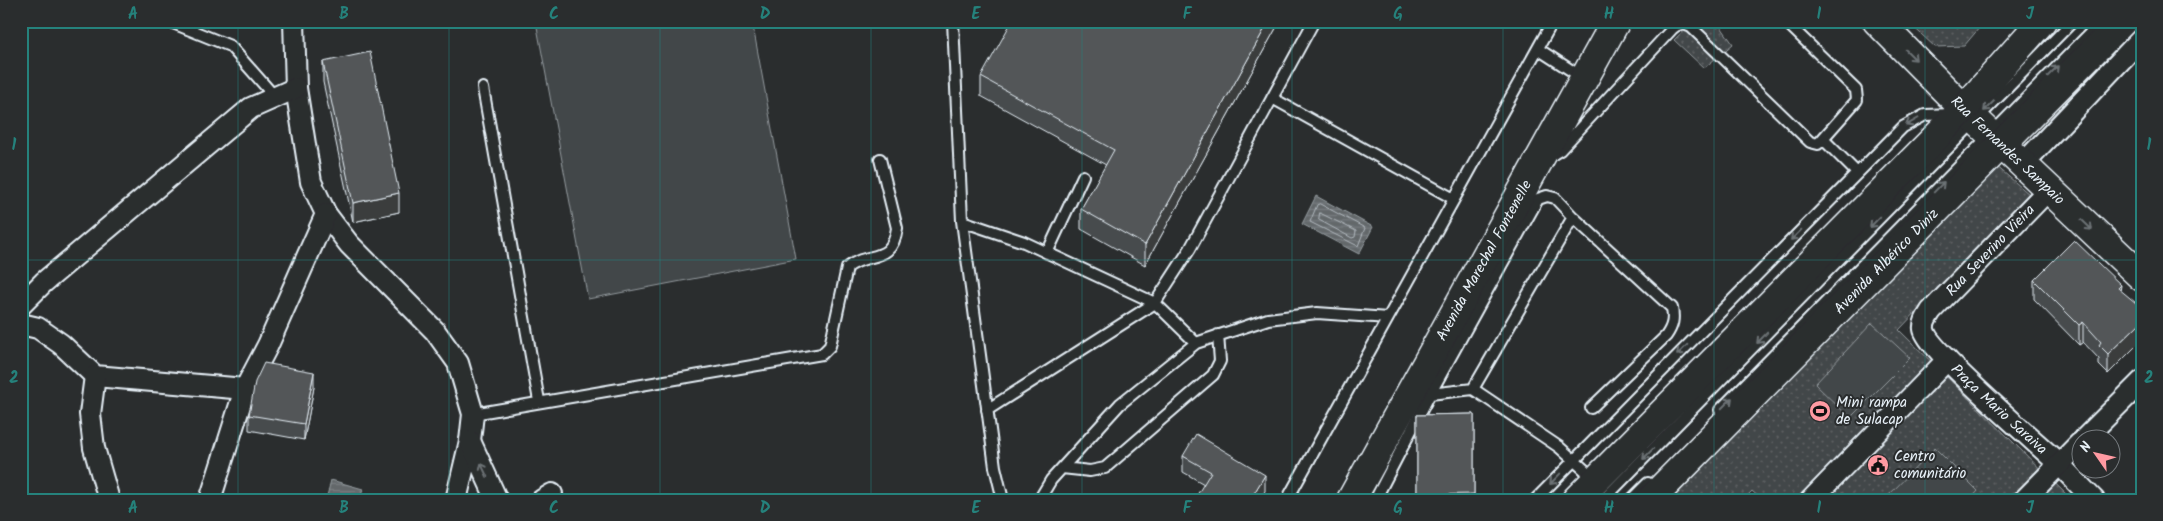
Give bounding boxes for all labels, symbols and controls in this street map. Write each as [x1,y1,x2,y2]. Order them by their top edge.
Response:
text: A [128,2,138,27]
text: B [339,2,349,27]
text: C [549,2,559,27]
text: D [760,2,771,27]
text: E [972,2,982,27]
text: F [1183,2,1193,27]
text: G [1393,2,1403,27]
text: H [1604,2,1614,27]
text: I [1817,2,1822,27]
text: J [2026,2,2035,27]
one-way arrow [1905,49,1917,62]
one-way arrow [2047,65,2059,77]
street label: Rua Fernandes Sampaio [1944,91,2070,211]
one-way arrow [1983,99,1995,112]
one-way arrow [1905,117,1920,127]
text: 1 [12,133,17,158]
text: 1 [2147,133,2152,158]
street label: Avenida Marechal Fontenelle [1430,176,1539,346]
one-way arrow [1933,181,1945,193]
street label: Rua Severino Vieira [1940,199,2041,302]
street label: Avenida Albérico Diniz [1829,203,1945,320]
one-way arrow [1870,215,1882,227]
one-way arrow [2080,219,2093,231]
one-way arrow [1790,229,1802,241]
one-way arrow [1756,331,1768,344]
one-way arrow [1676,344,1688,356]
street label: Praça Mario Saraiva [1945,359,2052,461]
text: 2 [9,366,19,391]
text: 2 [2144,366,2154,391]
place label: Mini rampa de Sulacap [1836,391,1907,432]
one-way arrow [1721,396,1733,409]
sports icon: Mini rampa de Sulacap [1808,399,1832,423]
north arrow [2070,428,2120,478]
text: N [2074,437,2098,457]
place label: Centro comunitário [1894,445,1967,486]
one-way arrow [1642,447,1654,460]
public building icon: Centro comunitário [1866,453,1890,477]
one-way arrow [478,463,488,478]
one-way arrow [1549,472,1561,485]
text: A [128,496,138,521]
text: B [339,496,349,521]
text: C [549,496,559,521]
text: D [760,496,771,521]
text: E [972,496,982,521]
text: F [1183,496,1193,521]
text: G [1393,496,1403,521]
text: H [1604,496,1614,521]
text: I [1817,496,1822,521]
text: J [2026,496,2035,521]

